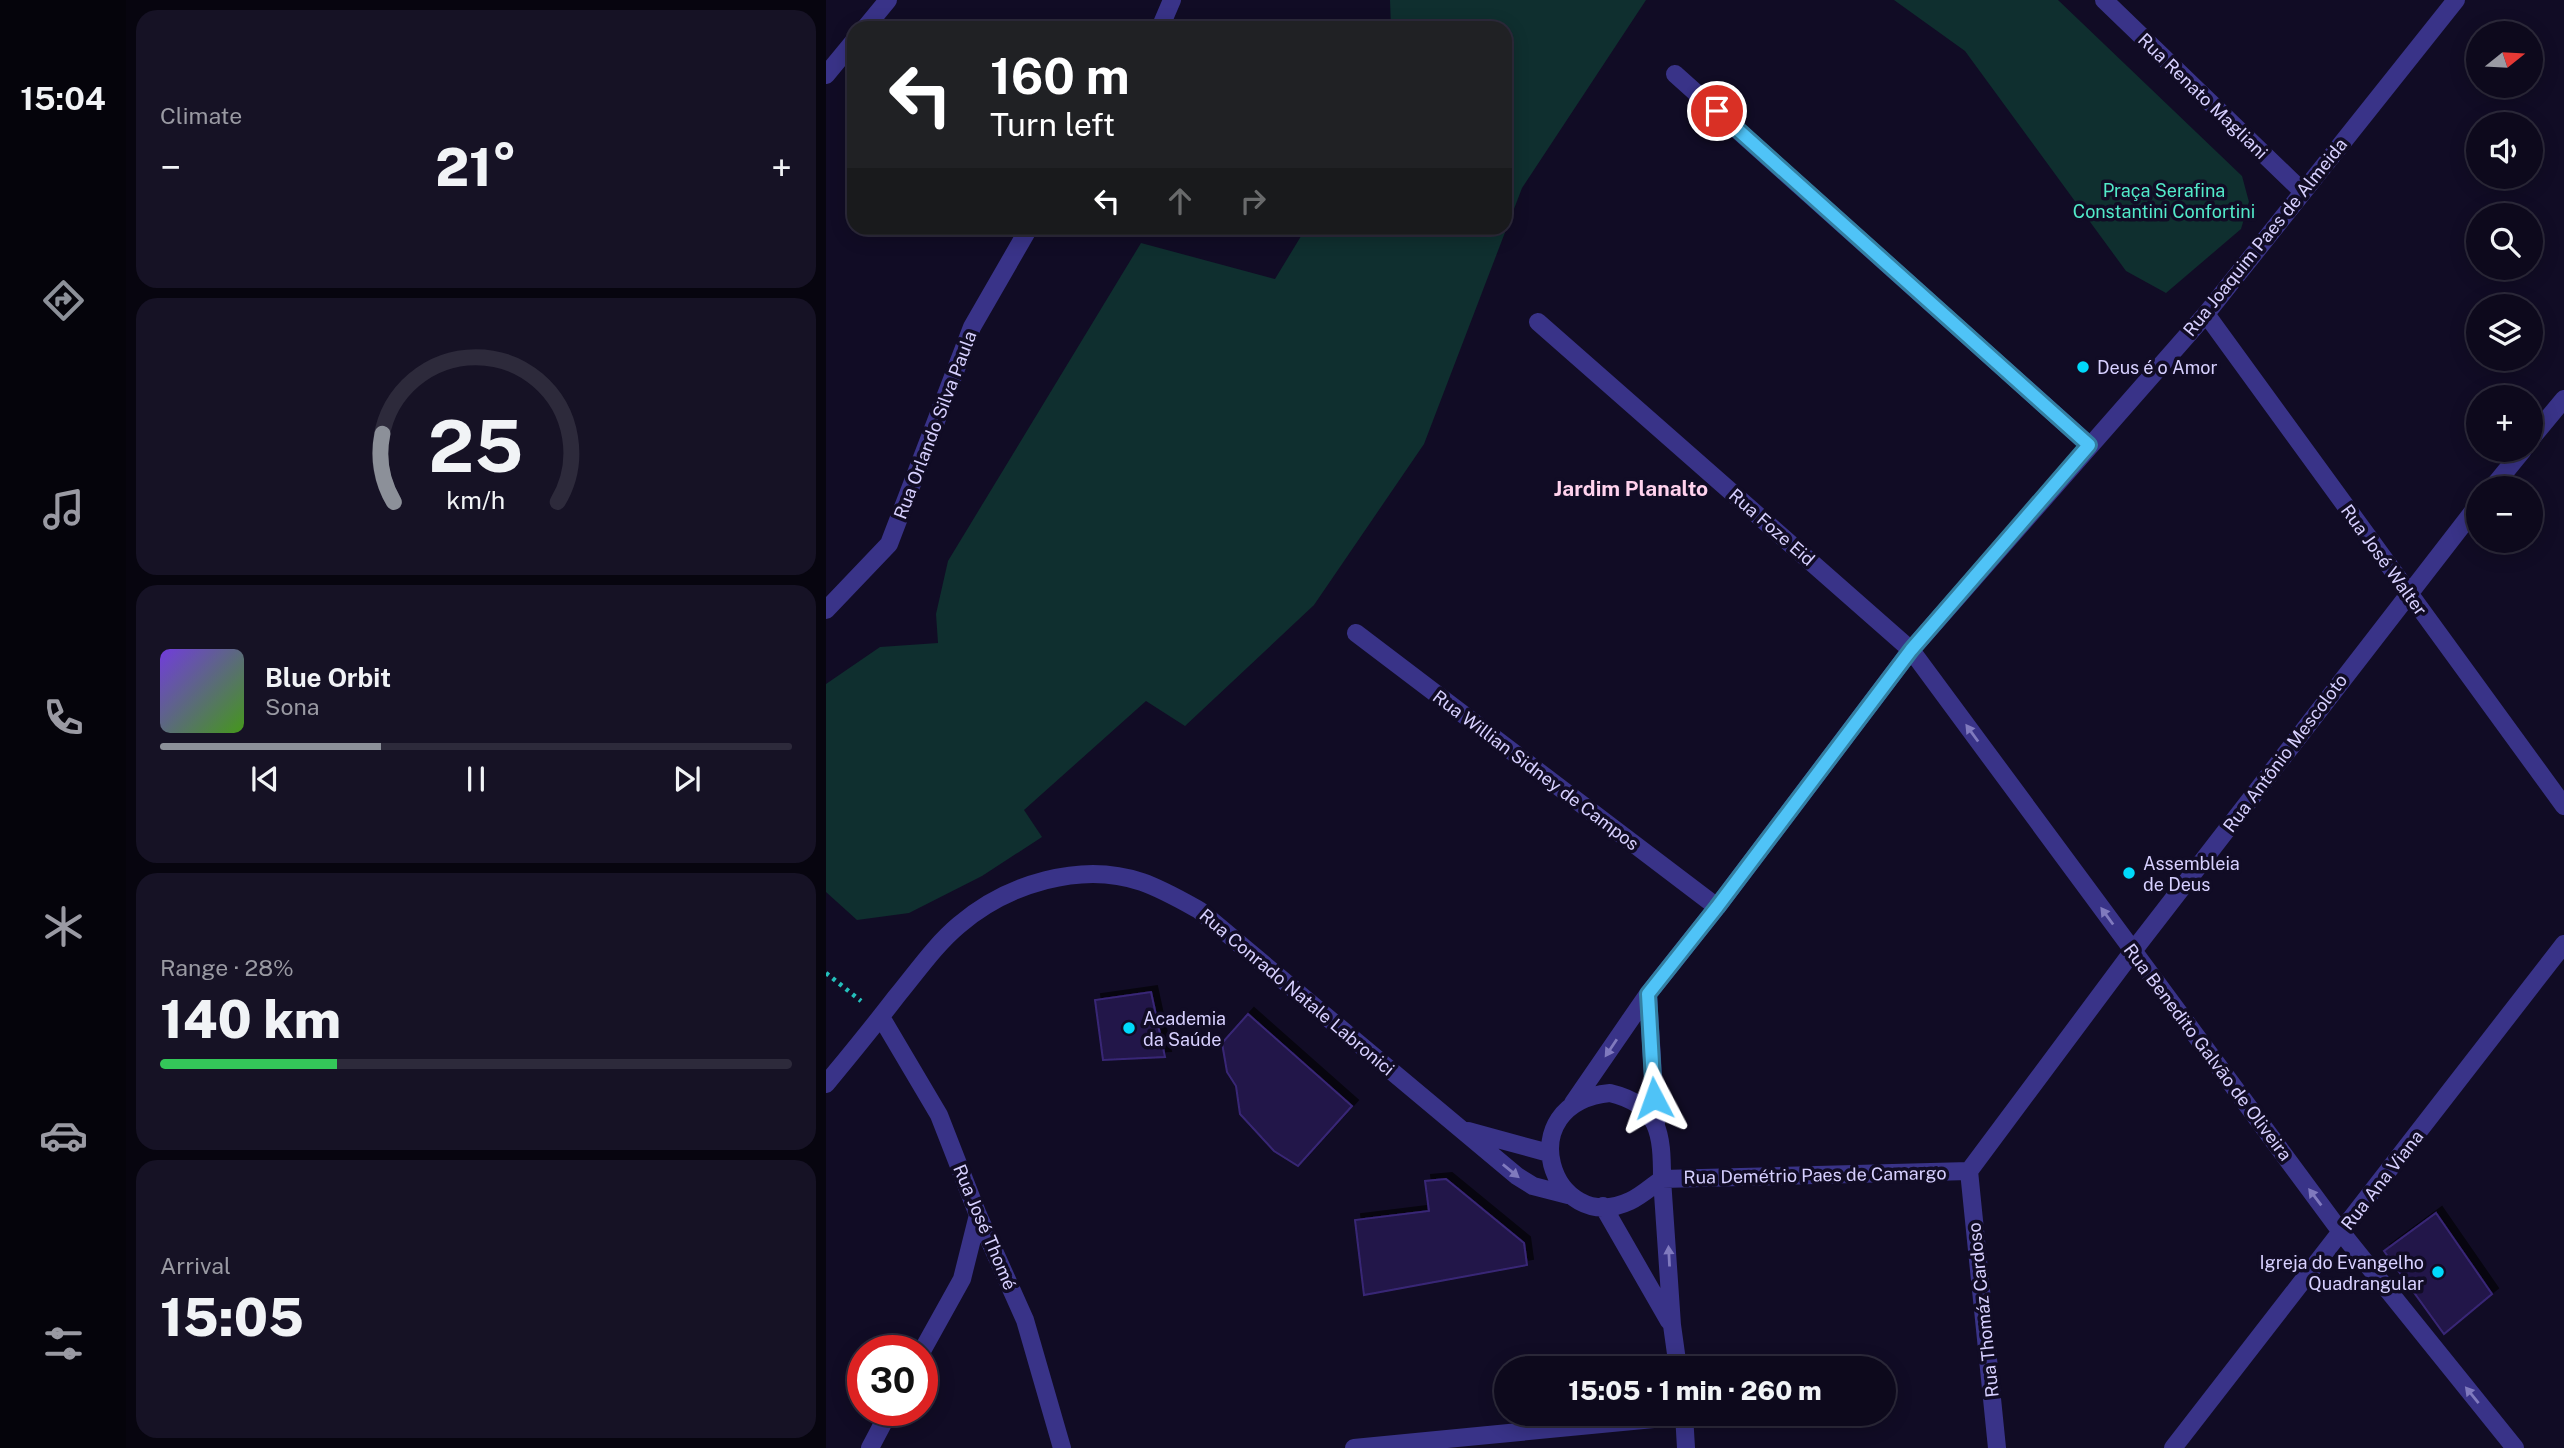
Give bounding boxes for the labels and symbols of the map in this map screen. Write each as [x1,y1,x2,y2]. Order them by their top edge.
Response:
north arrow [2466,21,2543,98]
street label: Rua Renato Magliani [2134,29,2272,163]
pin [1687,81,1747,141]
street label: Rua Joaquim Paes de Almeida [2179,134,2351,340]
park label: Praça Serafina Constantini Confortini [2073,180,2255,222]
street label: Rua Orlando Silva Paula [889,328,981,522]
place label: Deus é o Amor [2097,357,2218,378]
marker: Deus é o Amor [2075,359,2091,375]
district label: Jardim Planalto [1554,476,1708,501]
street label: Rua Foze Eid [1725,484,1819,570]
street label: Rua José Walter [2337,500,2431,620]
street label: Rua Antônio Mescoloto [2219,670,2351,836]
street label: Rua Willian Sidney de Campos [1429,686,1643,854]
one-way arrow [1965,724,1979,742]
place label: Assembleia de Deus [2143,853,2240,895]
marker: Assembleia de Deus [2121,865,2137,881]
street label: Rua Conrado Natale Labronici [1195,904,1399,1080]
one-way arrow [2100,907,2114,925]
street label: Rua Benedito Galvão de Oliveira [2120,939,2296,1165]
place label: Academia da Saúde [1143,1008,1226,1050]
marker: Academia da Saúde [1121,1020,1137,1036]
one-way arrow [1604,1038,1617,1058]
position arrow [1617,1061,1691,1135]
street label: Rua Ana Viana [2337,1126,2427,1234]
street label: Rua José Thomé [949,1161,1021,1293]
street label: Rua Demétrio Paes de Camargo [1683,1162,1947,1188]
one-way arrow [1503,1163,1520,1178]
one-way arrow [2309,1188,2323,1206]
street label: Rua Thomáz Cardoso [1963,1221,2003,1399]
one-way arrow [1663,1245,1674,1267]
place label: Igreja do Evangelho Quadrangular [2260,1252,2424,1294]
marker: Igreja do Evangelho Quadrangular [2430,1264,2446,1280]
speed limit sign: 30 [847,1335,938,1426]
one-way arrow [2465,1386,2480,1403]

